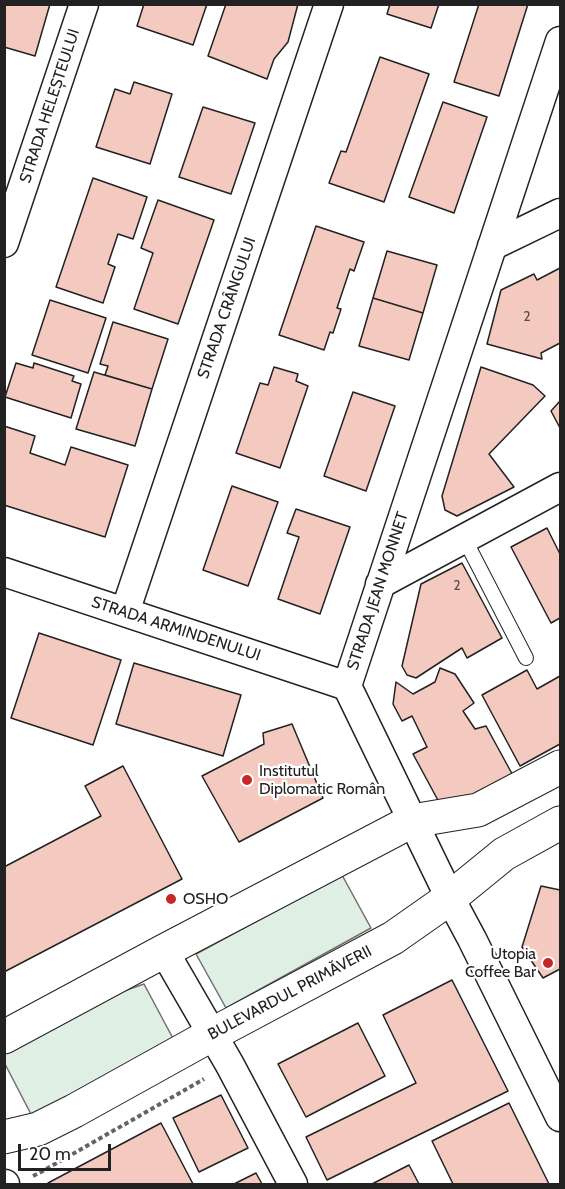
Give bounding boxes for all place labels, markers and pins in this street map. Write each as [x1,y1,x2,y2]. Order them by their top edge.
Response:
place label: Institutul Diplomatic Român [259,761,385,799]
marker: Institutul Diplomatic Român [240,773,254,787]
place label: OSHO [183,889,228,909]
marker: OSHO [164,892,178,906]
place label: Utopia Coffee Bar [465,944,536,982]
marker: Utopia Coffee Bar [541,956,555,970]

